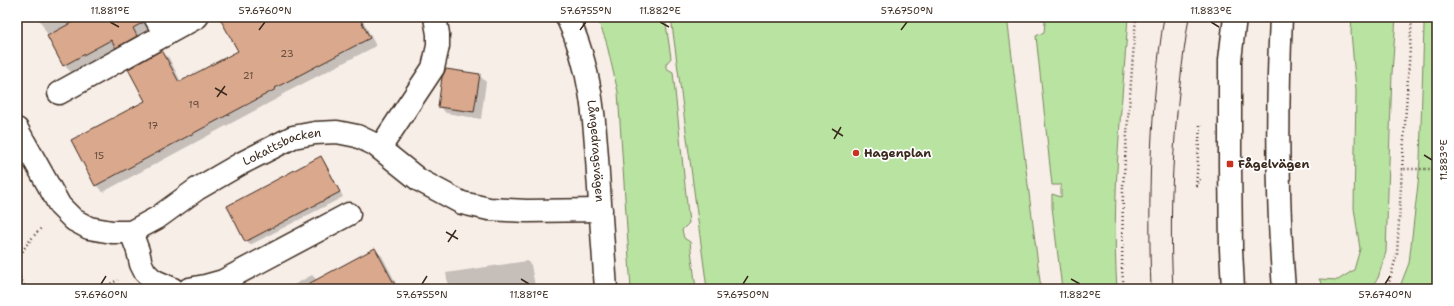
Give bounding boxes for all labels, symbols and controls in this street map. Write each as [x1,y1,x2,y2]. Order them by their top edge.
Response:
text: 11.881°E [91,4,129,17]
text: 57.6760°N [238,4,292,17]
text: 57.6755°N [560,4,612,17]
text: 11.882°E [639,4,681,17]
text: 57.6750°N [881,4,933,17]
text: 11.883°E [1190,4,1232,17]
house number: 23 [280,47,294,60]
house number: 21 [243,69,253,82]
house number: 19 [189,98,199,111]
street label: Långedragsvägen [583,99,608,203]
house number: 17 [148,119,158,132]
street label: Lokattsbacken [240,125,322,169]
text: 11.883°E [1437,139,1450,181]
place label: Hagenplan [864,145,931,161]
marker: Hagenplan [851,148,861,158]
house number: 15 [94,149,104,162]
place label: Fågelvägen [1238,156,1310,172]
marker: Fågelvägen [1225,159,1235,169]
text: 57.6760°N [74,288,128,301]
text: 57.6755°N [396,288,448,301]
text: 11.881°E [510,288,548,301]
text: 57.6750°N [717,288,769,301]
text: 11.882°E [1059,288,1101,301]
text: 57.6740°N [1358,288,1412,301]

